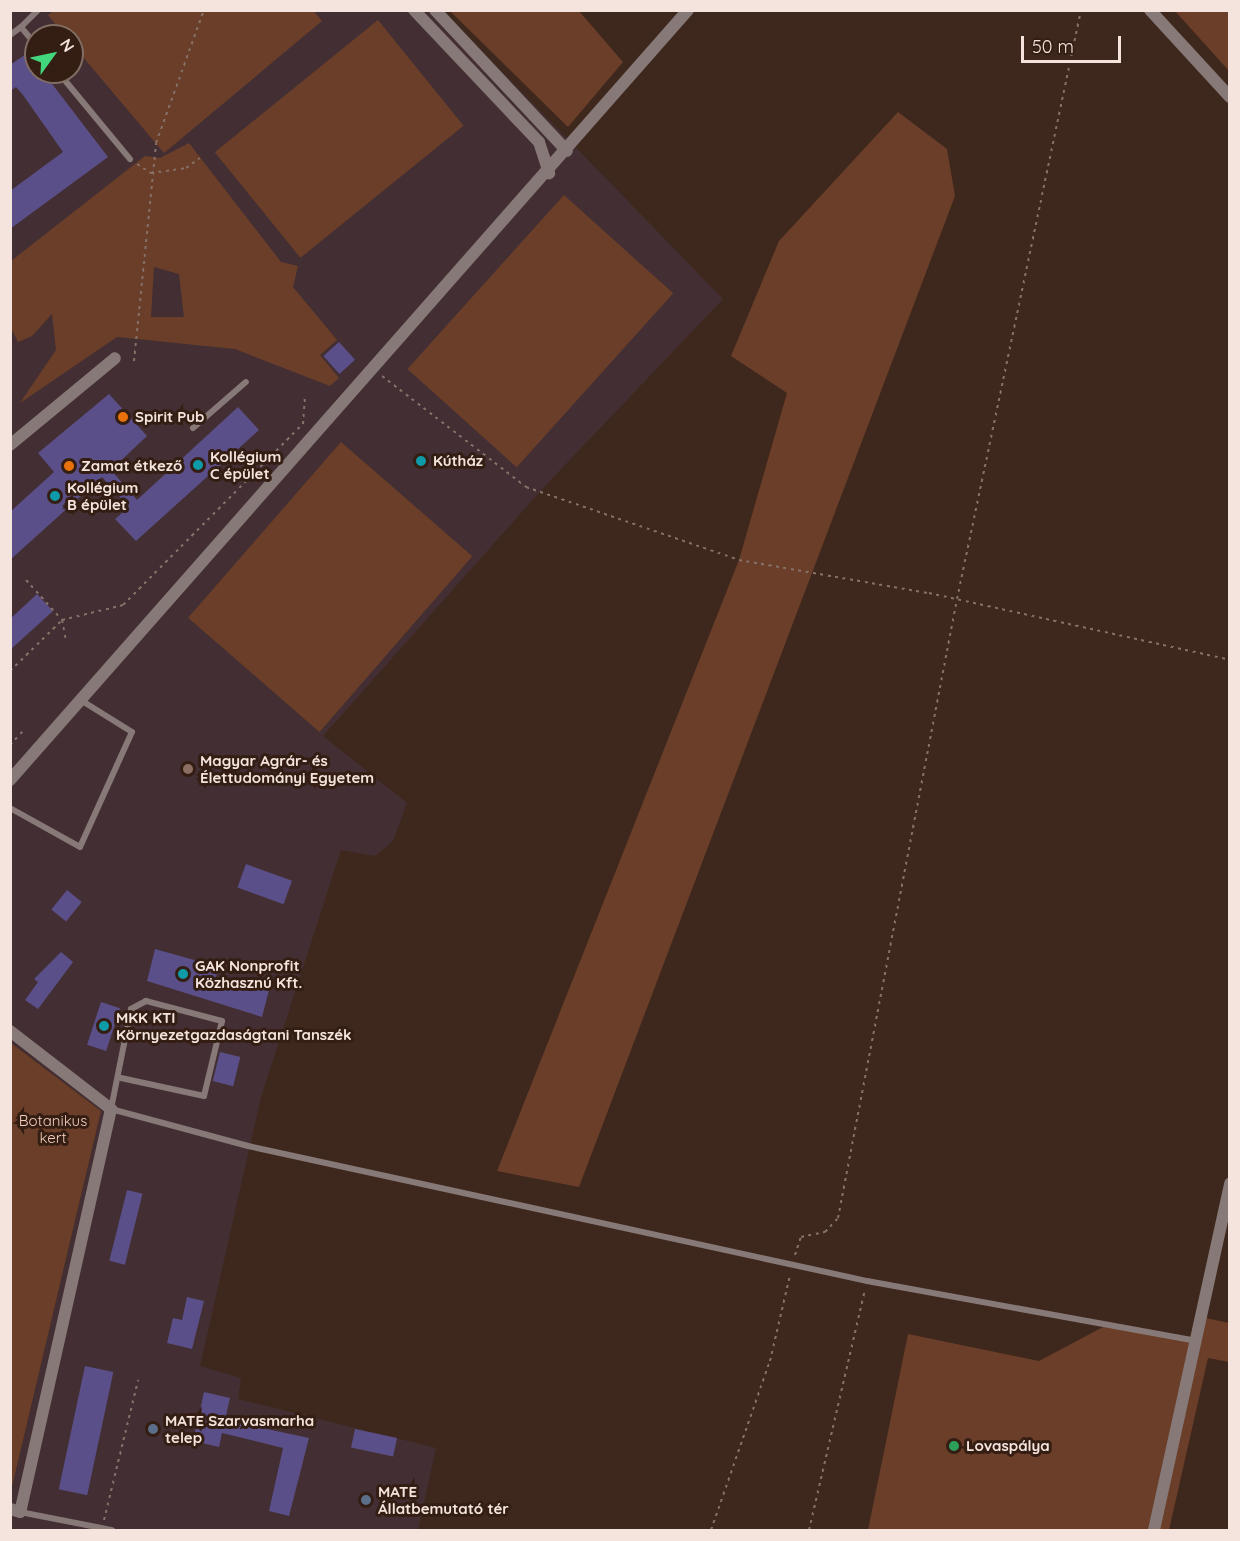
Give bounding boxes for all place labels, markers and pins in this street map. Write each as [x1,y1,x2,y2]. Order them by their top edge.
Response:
place label: Spirit Pub [135,408,204,426]
marker: Spirit Pub [116,410,130,424]
place label: Kollégium C épület [210,447,281,482]
place label: Kútház [433,452,483,470]
marker: Kútház [414,454,428,468]
place label: Zamat étkező [81,457,182,475]
marker: Kollégium C épület [191,458,205,472]
marker: Zamat étkező [62,459,76,473]
place label: Kollégium B épület [67,478,138,513]
marker: Kollégium B épület [48,489,62,503]
place label: Magyar Agrár- és Élettudományi Egyetem [200,751,374,786]
marker: Magyar Agrár- és Élettudományi Egyetem [181,762,195,776]
place label: GAK Nonprofit Közhasznú Kft. [195,956,302,991]
marker: GAK Nonprofit Közhasznú Kft. [176,967,190,981]
place label: MKK KTI Környezetgazdaságtani Tanszék [116,1008,352,1043]
marker: MKK KTI Környezetgazdaságtani Tanszék [97,1019,111,1033]
place label: MATE Szarvasmarha telep [165,1411,314,1446]
marker: MATE Szarvasmarha telep [146,1422,160,1436]
place label: Lovaspálya [966,1437,1050,1455]
marker: Lovaspálya [947,1439,961,1453]
place label: MATE Állatbemutató tér [378,1482,509,1517]
marker: MATE Állatbemutató tér [359,1493,373,1507]

